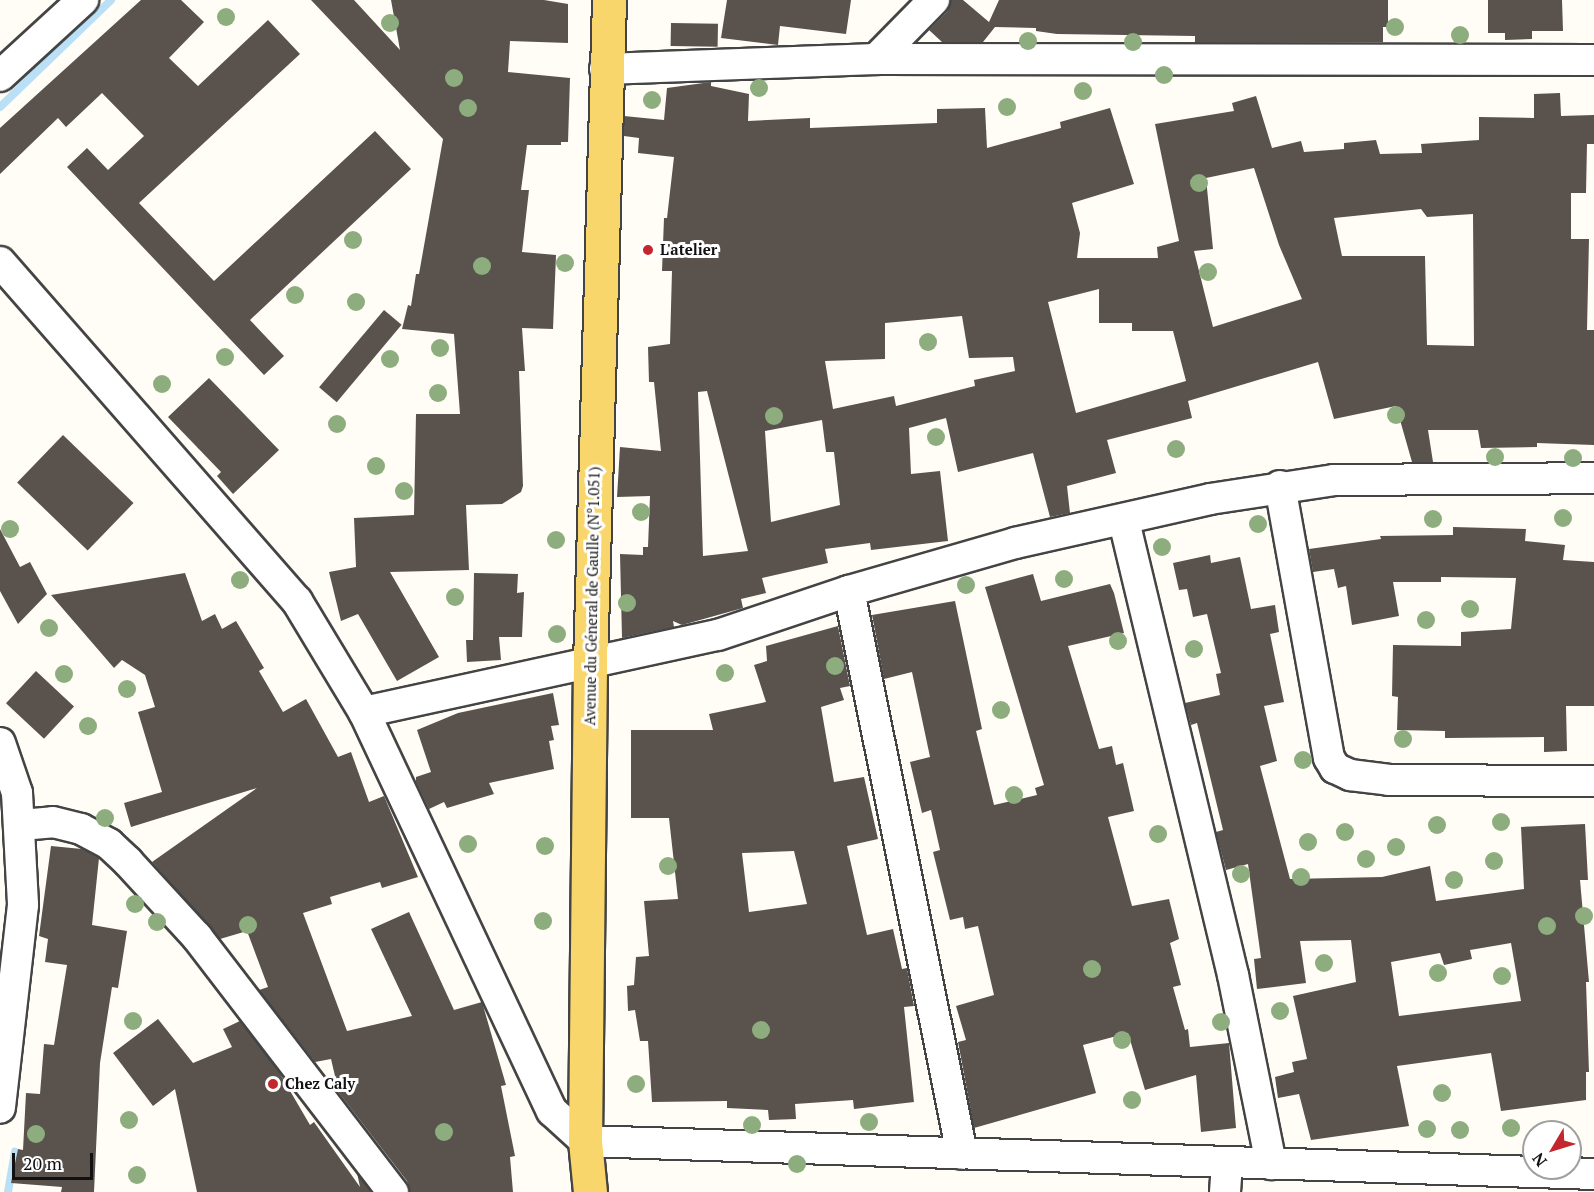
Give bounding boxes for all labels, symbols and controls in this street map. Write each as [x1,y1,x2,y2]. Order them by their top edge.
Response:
place label: L'atelier [660,241,717,259]
marker: L'atelier [641,243,655,257]
street label: Avenue du Géneral de Gaulle (N°1.051) [581,466,603,726]
place label: Chez Caly [285,1075,355,1093]
marker: Chez Caly [266,1077,280,1091]
north arrow [1522,1120,1582,1180]
scale bar [15,1141,96,1179]
text: N [1527,1148,1552,1171]
text: 20 m [23,1151,62,1175]

